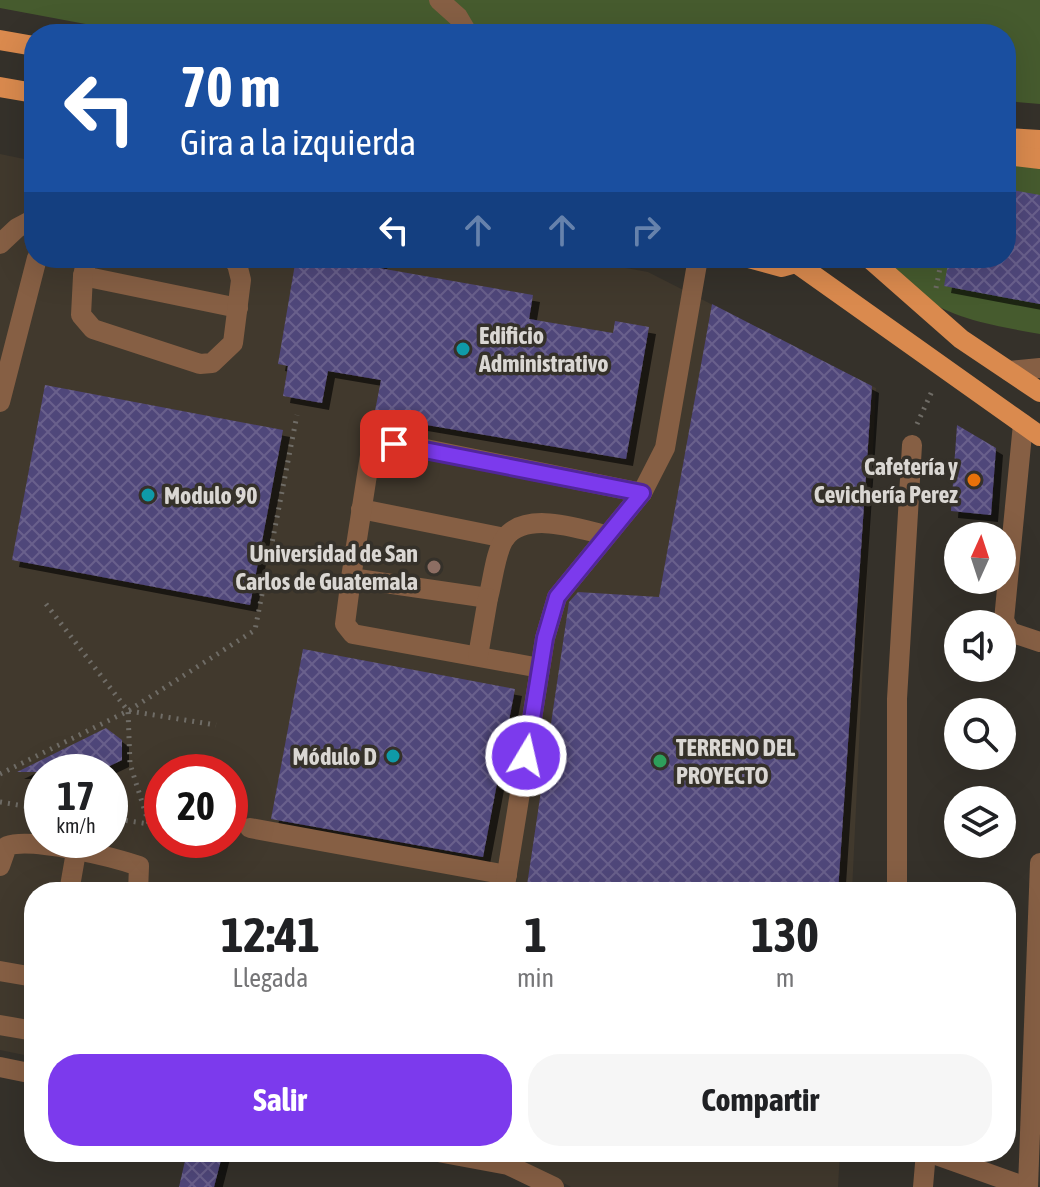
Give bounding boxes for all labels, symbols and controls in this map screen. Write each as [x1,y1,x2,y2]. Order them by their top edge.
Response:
text: 70 m [180,55,281,119]
icon: left [48,56,152,160]
text: Gira a la izquierda [180,121,416,163]
icon: left [372,208,416,252]
icon: ahead [456,208,500,252]
icon: ahead [540,208,584,252]
icon: right [624,208,668,252]
place label: Edificio Administrativo [478,322,609,377]
marker: Edificio Administrativo [454,340,472,358]
pin [360,410,428,478]
icon: arrive [372,422,416,466]
place label: Cafetería y Cevichería Perez [814,453,958,508]
marker: Cafetería y Cevichería Perez [965,471,983,489]
place label: Modulo 90 [164,482,258,509]
marker: Modulo 90 [139,486,157,504]
north arrow [944,522,1016,594]
map controls [944,522,1016,858]
place label: Universidad de San Carlos de Guatemala [235,540,418,595]
marker: Universidad de San Carlos de Guatemala [425,558,443,576]
button: sound [944,610,1016,682]
button: search [944,698,1016,770]
position arrow [484,714,568,798]
place label: TERRENO DEL PROYECTO [676,734,796,789]
place label: Módulo D [293,743,377,770]
marker: Módulo D [384,747,402,765]
marker: TERRENO DEL PROYECTO [651,752,669,770]
speed limit sign: 20 [144,754,248,858]
text: 17 [57,773,95,818]
button: layers [944,786,1016,858]
text: km/h [56,814,96,837]
text: 12:41 [221,907,320,962]
text: 1 [524,907,547,962]
text: 130 [751,907,819,962]
text: Llegada [233,963,308,993]
text: min [517,963,554,993]
text: m [776,963,794,993]
button: Salir [48,1054,512,1146]
button: Compartir [528,1054,992,1146]

